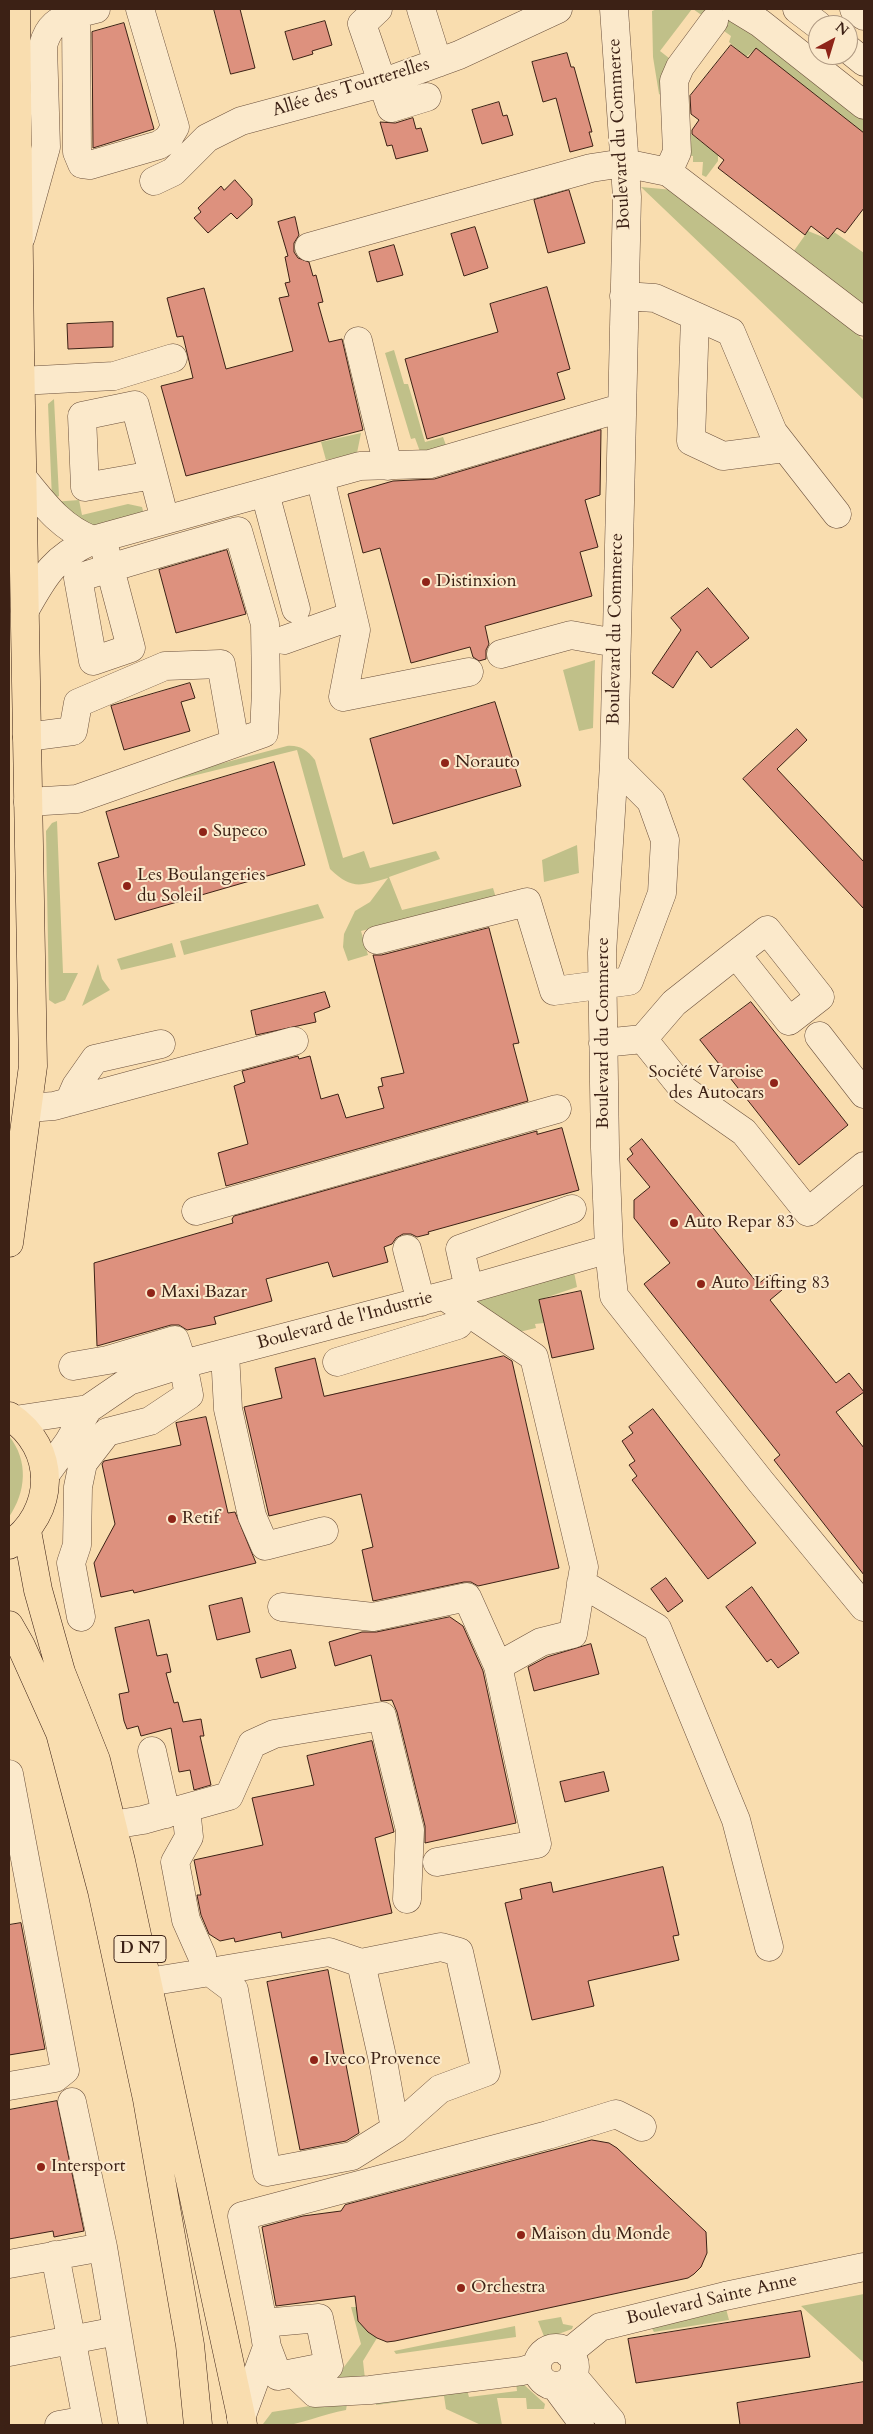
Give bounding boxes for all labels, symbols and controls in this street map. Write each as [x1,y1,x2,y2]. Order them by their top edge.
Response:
north arrow [808,15,858,65]
text: N [831,18,853,40]
street label: Boulevard du Commerce [604,38,636,230]
street label: Allée des Tourterelles [270,54,432,122]
street label: Boulevard du Commerce [604,533,628,725]
place label: Distinxion [436,571,517,593]
marker: Distinxion [420,576,432,588]
place label: Norauto [455,752,520,774]
marker: Norauto [439,757,451,769]
place label: Supeco [213,821,268,843]
marker: Supeco [197,826,209,838]
place label: Les Boulangeries du Soleil [137,865,265,908]
marker: Les Boulangeries du Soleil [121,880,133,892]
street label: Boulevard du Commerce [593,937,615,1129]
place label: Société Varoise des Autocars [649,1062,764,1104]
marker: Société Varoise des Autocars [768,1077,780,1089]
place label: Auto Repar 83 [684,1212,795,1234]
marker: Auto Repar 83 [668,1217,680,1229]
place label: Auto Lifting 83 [711,1273,830,1295]
marker: Auto Lifting 83 [695,1278,707,1290]
place label: Maxi Bazar [161,1282,247,1304]
marker: Maxi Bazar [145,1287,157,1299]
street label: Boulevard de l'Industrie [255,1287,435,1355]
place label: Retif [182,1508,219,1530]
marker: Retif [166,1513,178,1525]
road number: D N7 [114,1936,166,1962]
place label: Iveco Provence [324,2049,441,2071]
marker: Iveco Provence [308,2054,320,2066]
place label: Intersport [51,2156,125,2178]
marker: Intersport [35,2161,47,2173]
place label: Maison du Monde [531,2224,671,2246]
marker: Maison du Monde [515,2229,527,2241]
street label: Boulevard Sainte Anne [624,2270,800,2330]
place label: Orchestra [471,2277,545,2299]
marker: Orchestra [455,2282,467,2294]

